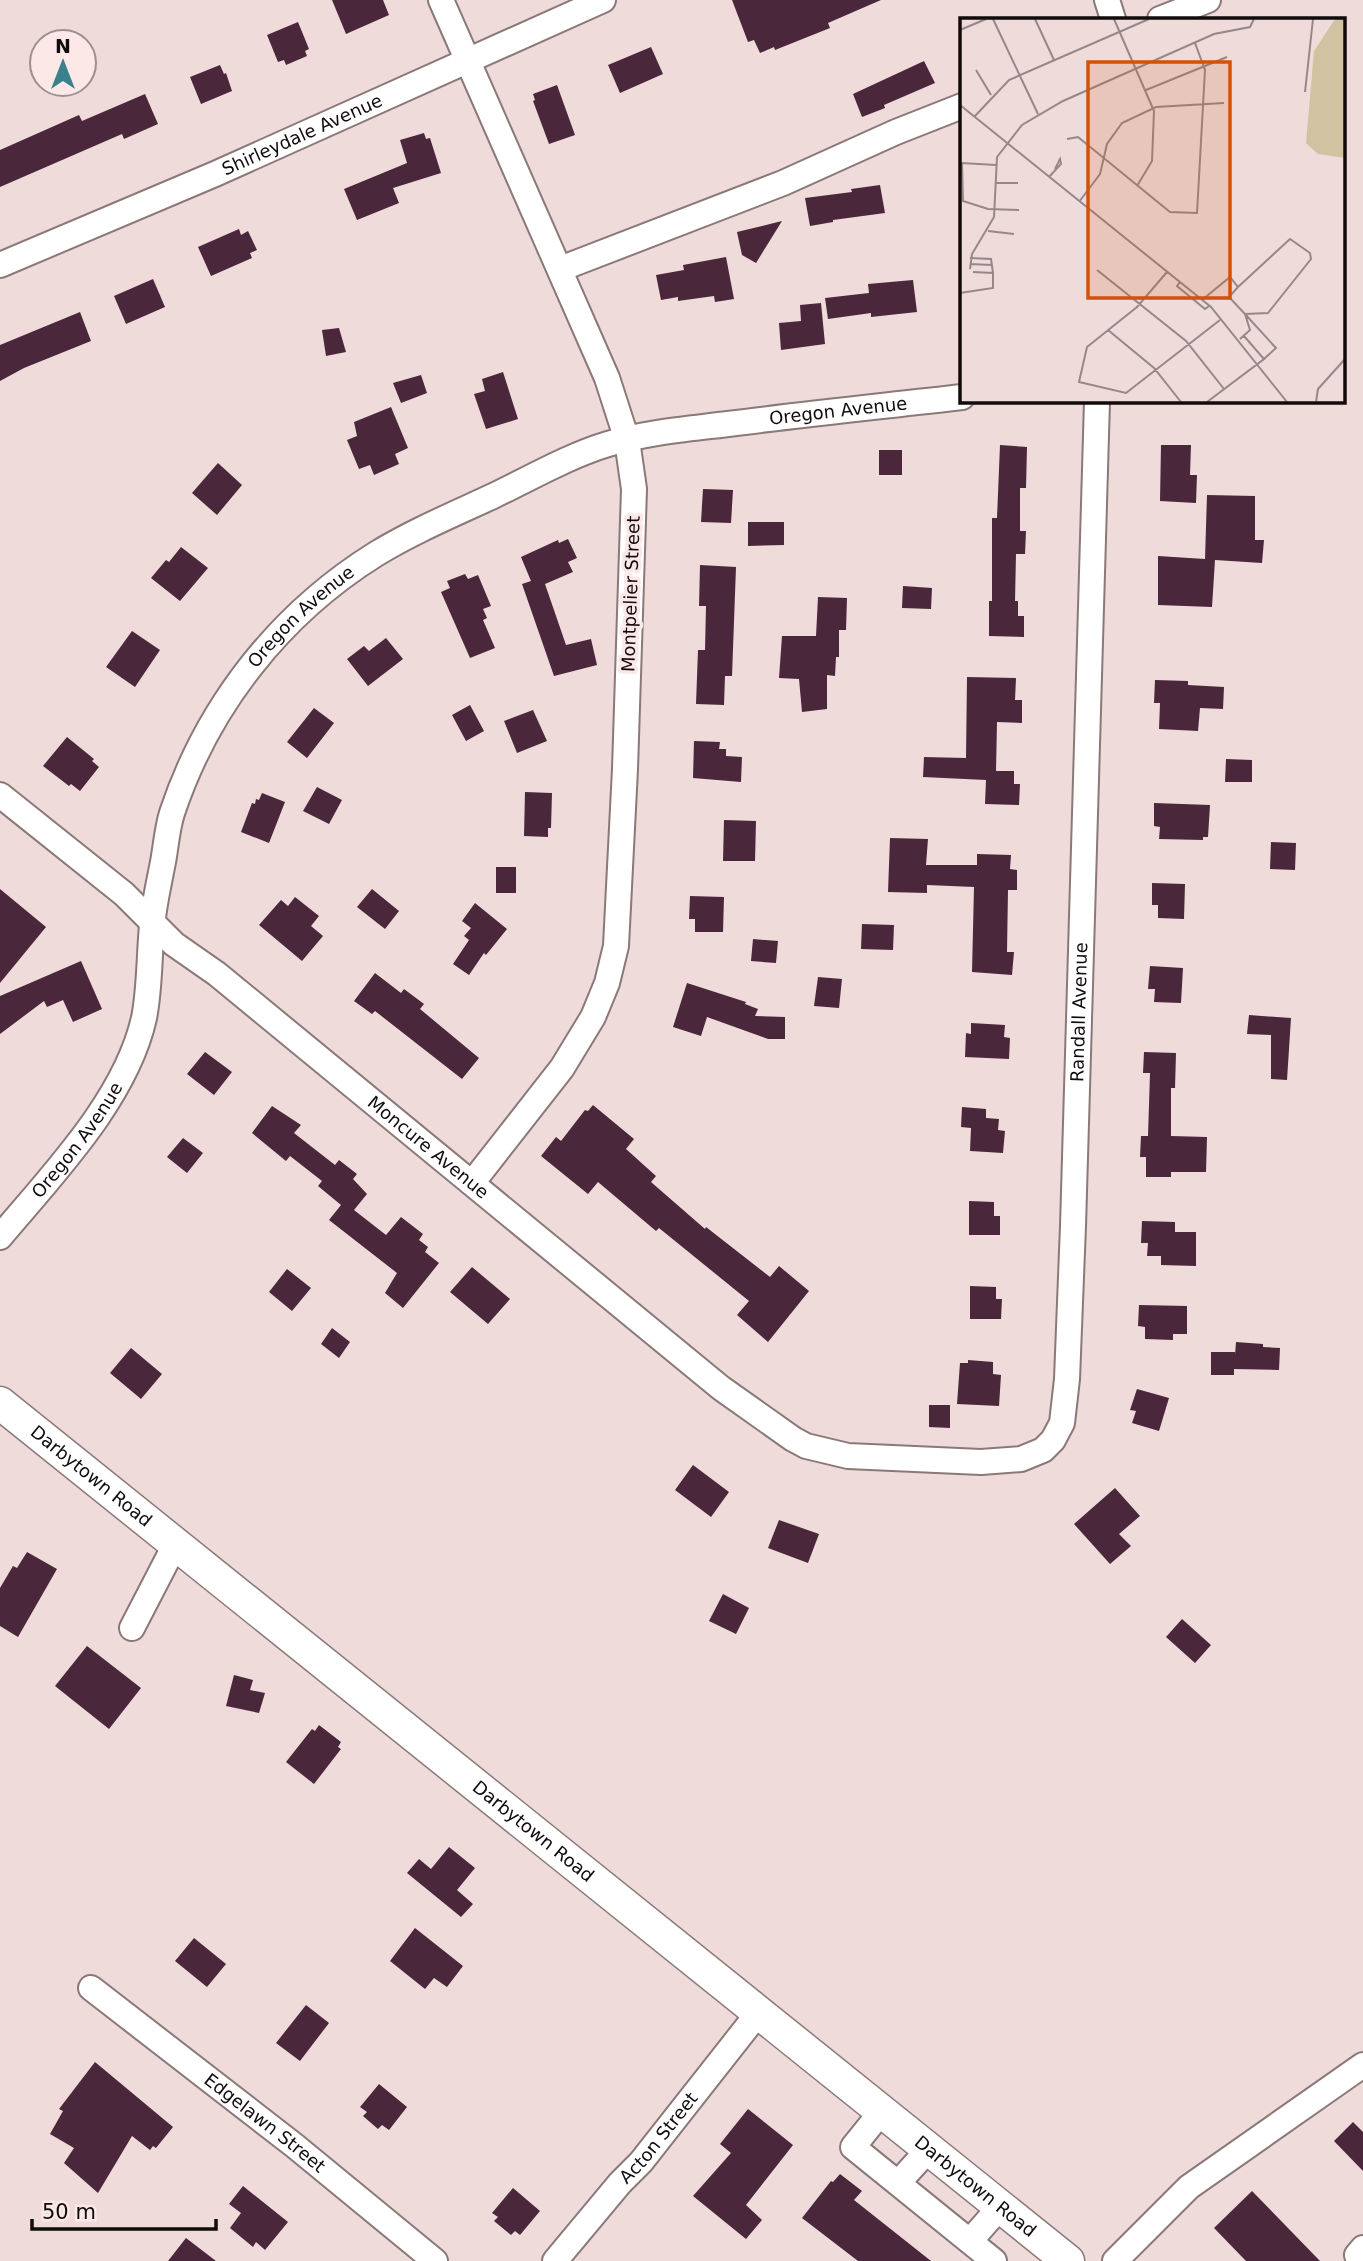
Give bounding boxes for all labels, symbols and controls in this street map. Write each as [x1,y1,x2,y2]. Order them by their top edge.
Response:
inset map [960,18,1346,402]
north arrow [28,28,98,98]
text: N [55,35,71,57]
street label: Shirleydale Avenue [219,89,385,179]
street label: Oregon Avenue [768,392,908,429]
street label: Montpelier Street [617,515,644,673]
street label: Oregon Avenue [243,561,358,672]
street label: Randall Avenue [1066,942,1091,1082]
street label: Oregon Avenue [27,1079,126,1202]
street label: Moncure Avenue [364,1091,493,1203]
street label: Darbytown Road [27,1421,156,1531]
street label: Darbytown Road [469,1776,598,1886]
street label: Edgelawn Street [200,2069,330,2177]
street label: Acton Street [615,2088,702,2188]
street label: Darbytown Road [911,2131,1040,2241]
scale bar [32,2188,215,2232]
text: 50 m [42,2200,96,2224]

